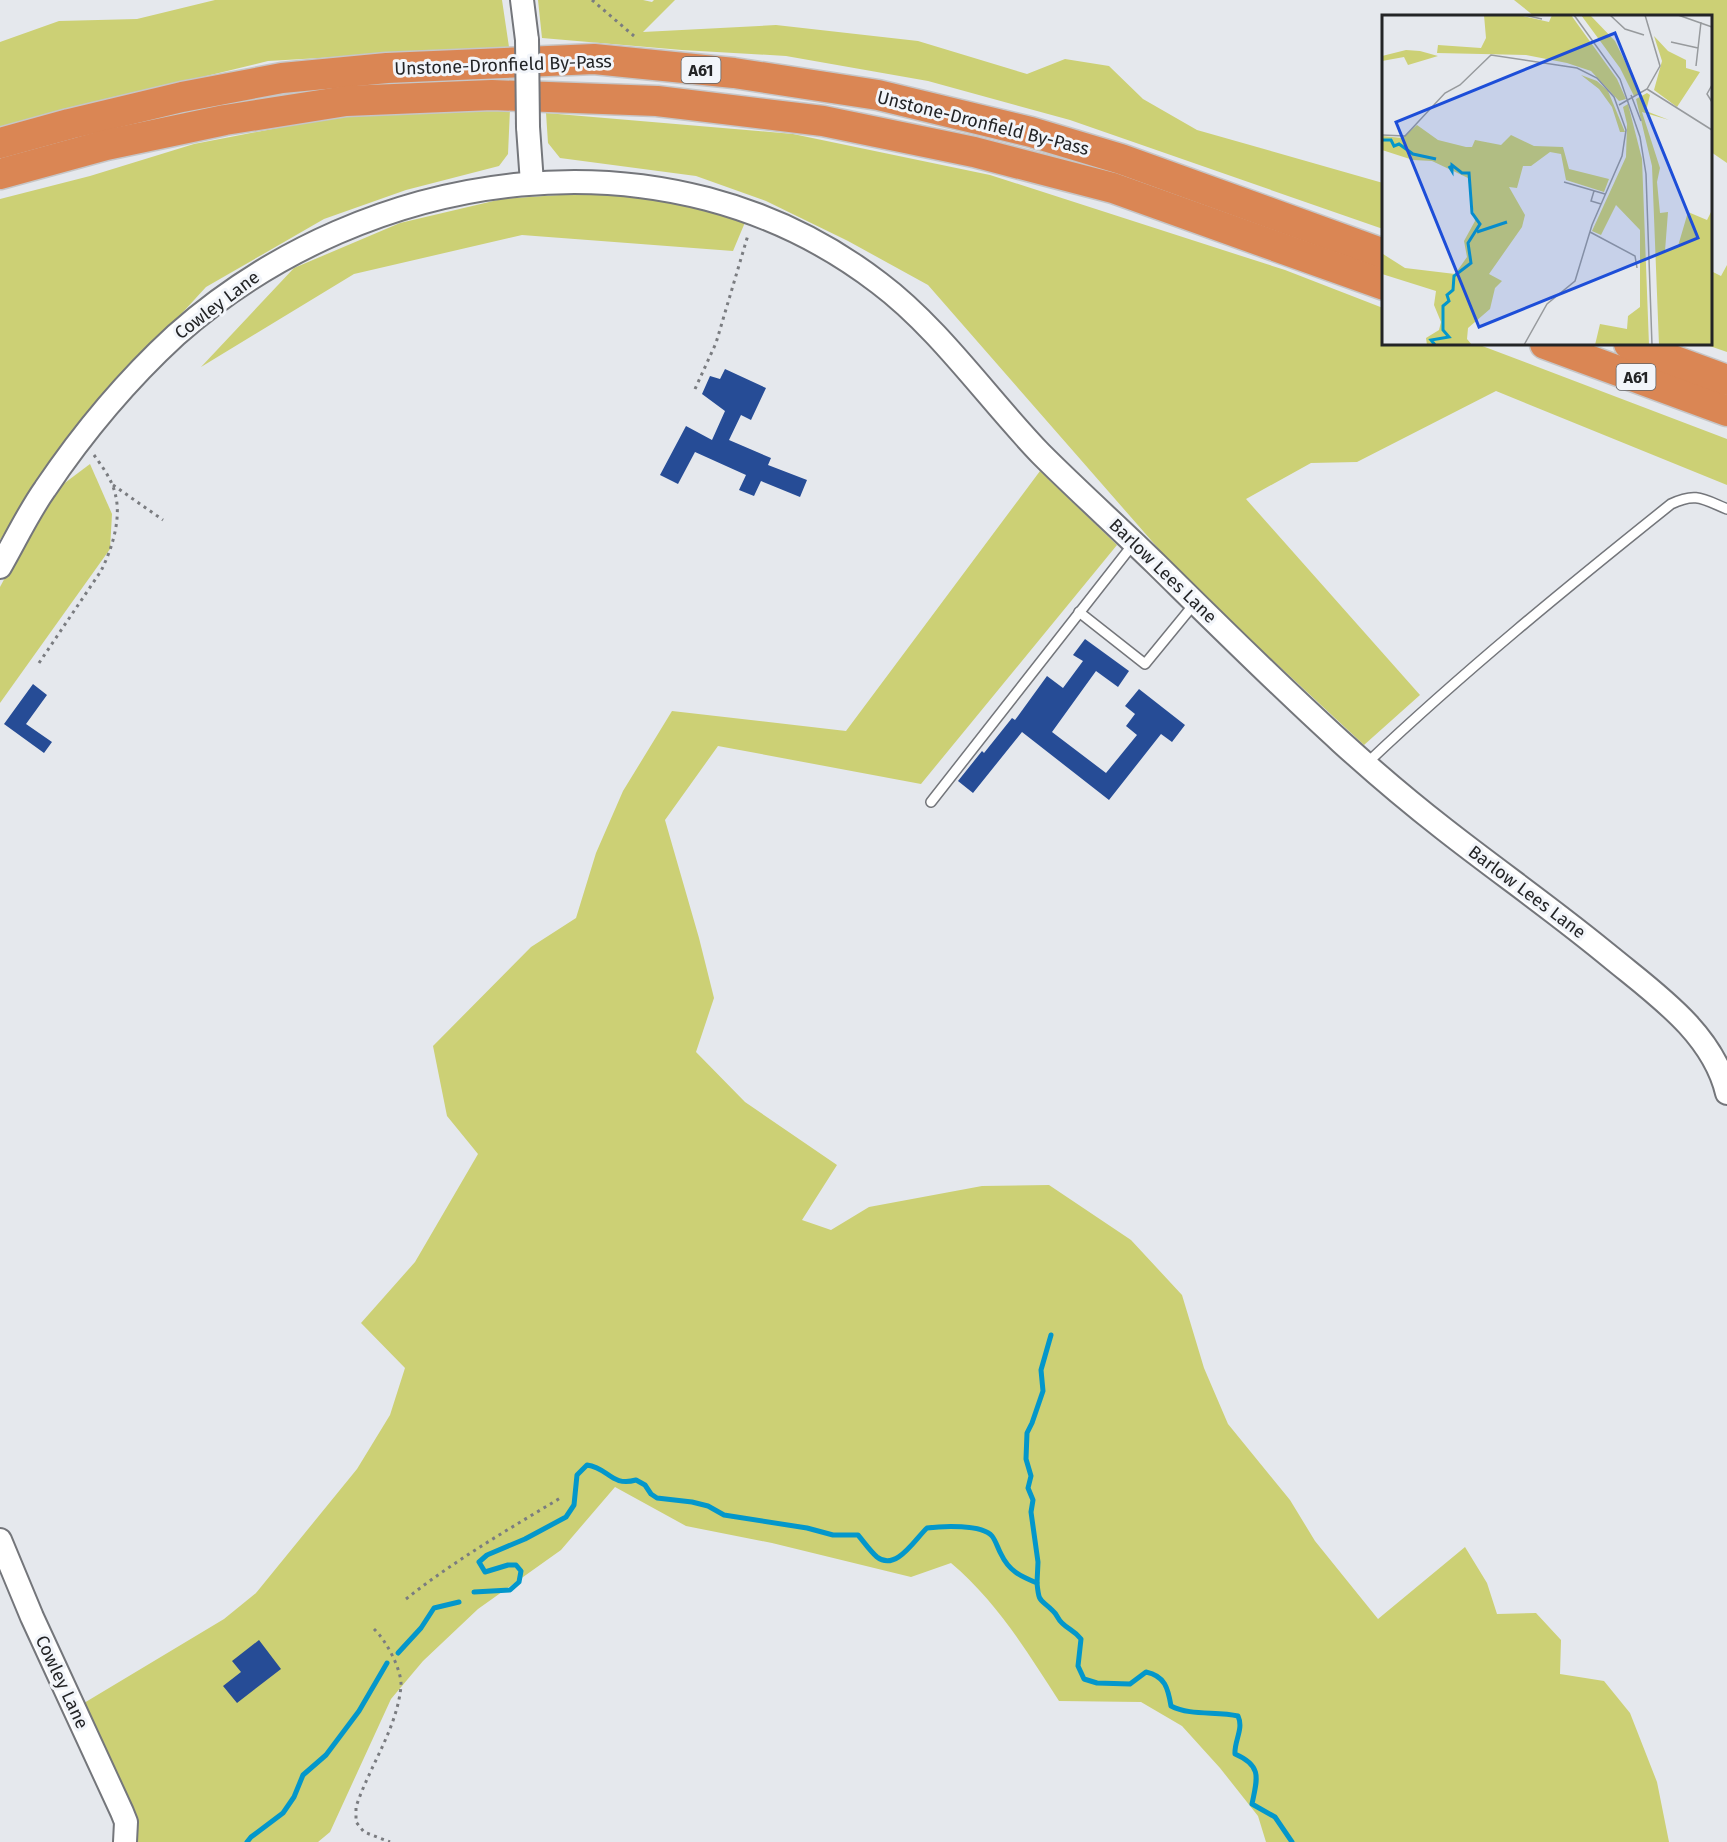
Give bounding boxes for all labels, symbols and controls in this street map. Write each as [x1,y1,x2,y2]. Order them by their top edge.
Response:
inset map [1382,15,1712,345]
street label: Unstone-Dronfield By-Pass [394,50,612,80]
road number: A61 [682,57,720,83]
street label: Unstone-Dronfield By-Pass [875,86,1091,160]
street label: Cowley Lane [170,266,264,344]
road number: A61 [1616,364,1656,390]
street label: Barlow Lees Lane [1105,514,1221,628]
street label: Barlow Lees Lane [1464,841,1590,943]
street label: Cowley Lane [31,1632,93,1732]

